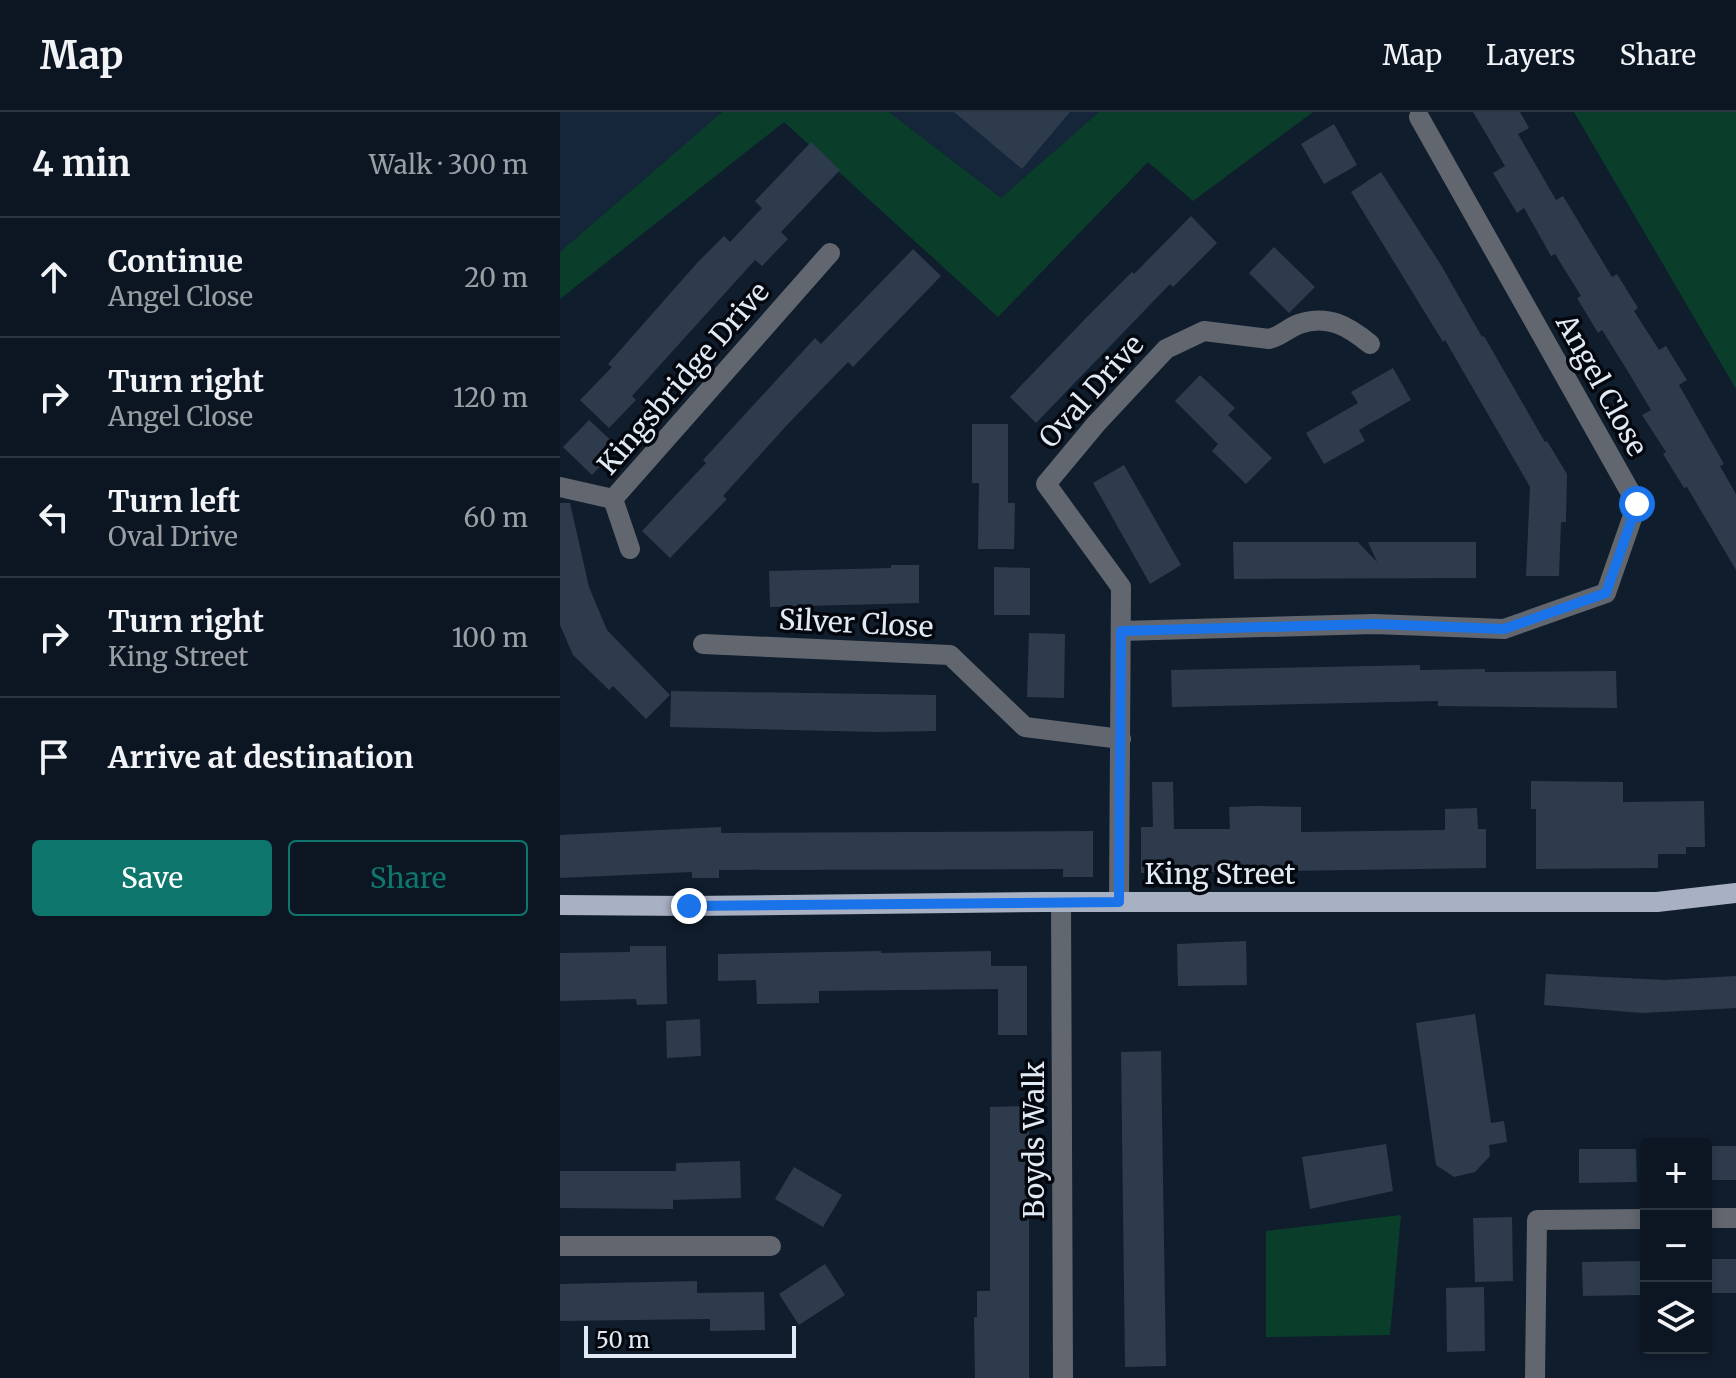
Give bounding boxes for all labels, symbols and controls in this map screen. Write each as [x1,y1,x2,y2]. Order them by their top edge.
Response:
text: Map [40,32,124,79]
text: Map [1382,37,1442,73]
text: Layers [1486,37,1575,73]
text: Share [1619,37,1696,73]
text: 4 min [32,143,130,185]
text: Walk · 300 m [369,148,528,181]
text: Continue [108,242,243,280]
icon: ahead [32,255,76,299]
text: 20 m [464,261,528,294]
street label: Kingsbridge Drive [590,274,776,482]
text: Angel Close [108,280,253,313]
street label: Angel Close [1548,307,1656,462]
street label: Oval Drive [1031,327,1151,455]
text: Turn right [108,362,264,400]
icon: right [32,375,76,419]
text: 120 m [453,381,528,414]
text: Angel Close [108,400,253,433]
text: Turn left [108,482,240,520]
route start [1619,486,1655,522]
icon: left [32,495,76,539]
text: 60 m [464,501,528,534]
text: Oval Drive [108,520,238,553]
street label: Silver Close [778,601,934,645]
text: Turn right [108,602,264,640]
icon: right [32,615,76,659]
text: 100 m [452,621,528,654]
text: King Street [108,640,248,673]
icon: arrive [32,735,76,779]
text: Arrive at destination [108,738,414,776]
button: Save [32,840,272,916]
button: Share [288,840,528,916]
street label: King Street [1144,856,1296,892]
route end [671,888,707,924]
street label: Boyds Walk [1016,1061,1052,1219]
map controls [1640,1138,1712,1354]
button: + [1640,1138,1712,1210]
button: − [1640,1210,1712,1282]
button: layers [1640,1282,1712,1354]
scale bar [584,1322,796,1358]
text: 50 m [596,1326,650,1354]

